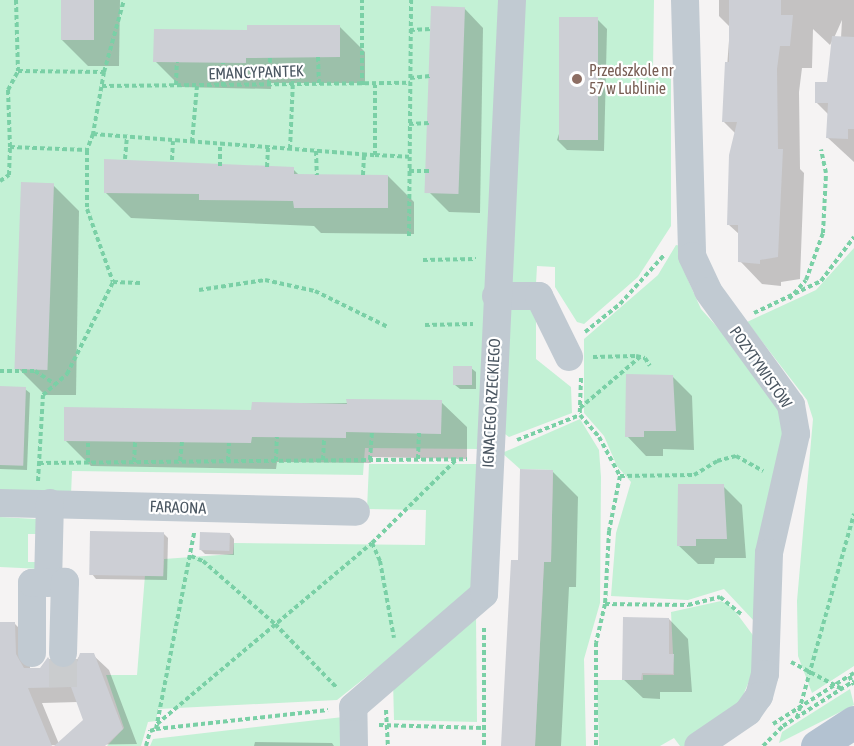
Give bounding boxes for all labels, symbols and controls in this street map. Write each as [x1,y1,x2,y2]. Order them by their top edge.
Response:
place label: Przedszkole nr 57 w Lublinie [589,60,674,98]
street label: EMANCYPANTEK [208,61,304,83]
marker: Przedszkole nr 57 w Lublinie [570,72,584,86]
street label: POZYTYWISTÓW [726,322,796,412]
street label: IGNACEGO RZECKIEGO [478,338,504,468]
street label: FARAONA [149,496,207,518]

